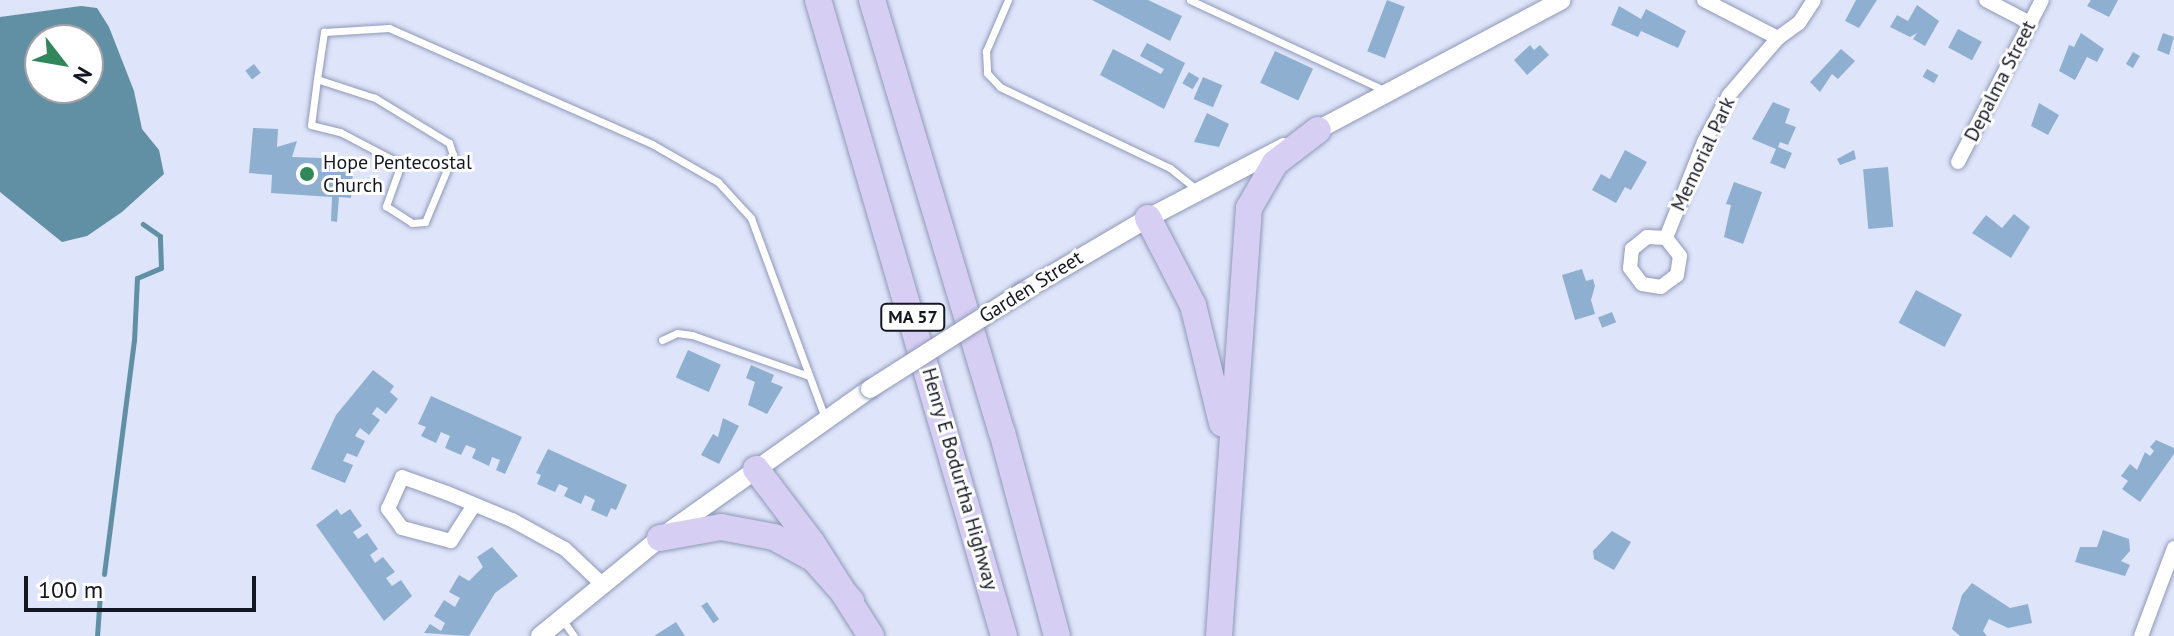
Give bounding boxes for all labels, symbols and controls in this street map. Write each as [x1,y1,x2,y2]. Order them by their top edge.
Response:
street label: Depalma Street [1959,17,2041,145]
north arrow [24,24,104,104]
text: N [67,62,99,89]
street label: Memorial Park [1666,93,1740,215]
place label: Hope Pentecostal Church [323,150,472,197]
marker: Hope Pentecostal Church [298,165,316,183]
street label: Garden Street [975,246,1087,328]
road number: MA 57 [879,303,947,331]
street label: Henry E Bodurtha Highway [917,365,1003,593]
scale bar [28,560,260,610]
text: 100 m [38,574,103,605]

